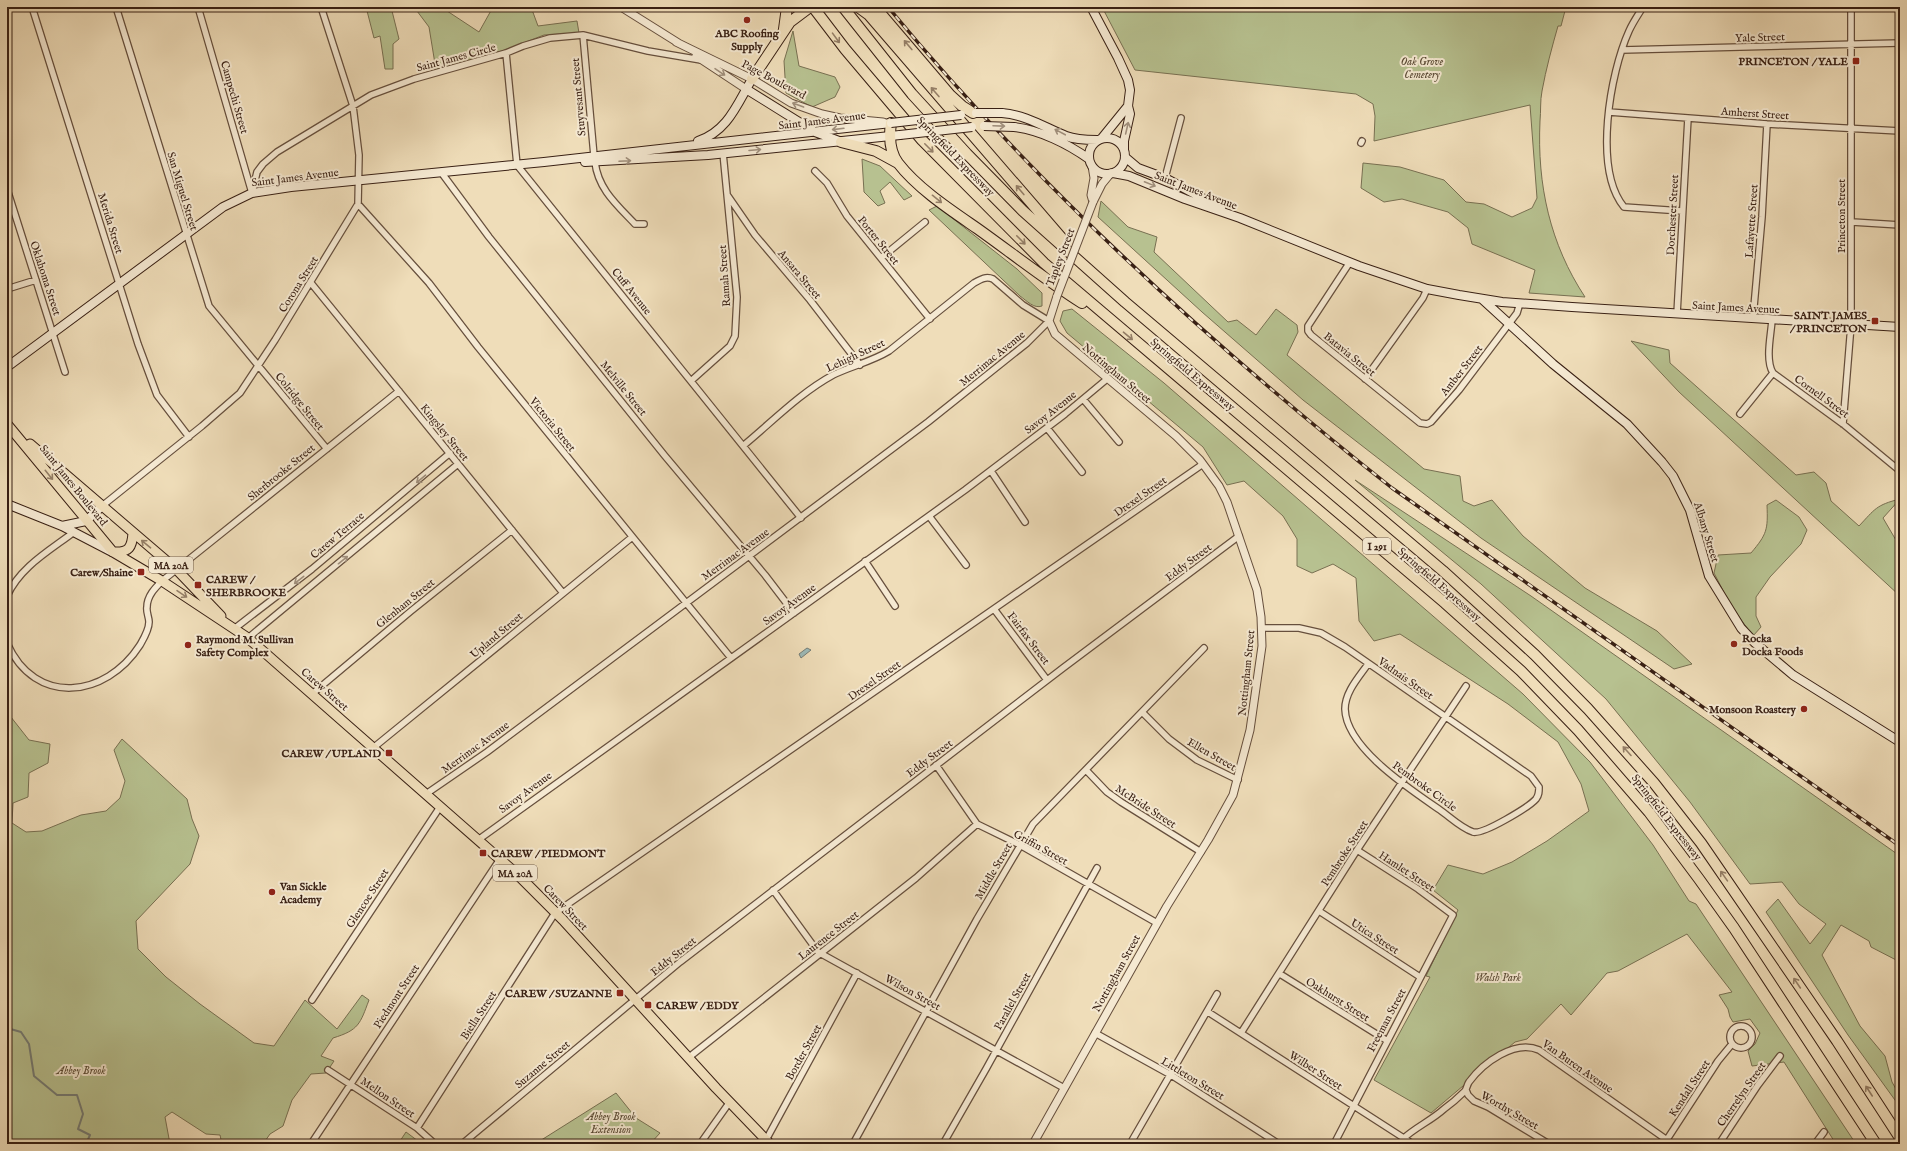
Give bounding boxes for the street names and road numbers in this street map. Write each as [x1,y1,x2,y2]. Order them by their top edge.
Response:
street label: Yale Street [1735,30,1785,46]
street label: Saint James Circle [415,41,497,75]
street label: Stuyvesant Street [569,57,589,137]
street label: Page Boulevard [739,57,808,103]
street label: Campechi Street [217,59,251,136]
street label: Amherst Street [1719,105,1790,123]
street label: Saint James Avenue [778,109,866,133]
street label: Springfield Expressway [913,114,998,200]
street label: San Miguel Street [163,150,201,232]
street label: Saint James Avenue [251,166,339,190]
street label: Saint James Avenue [1152,169,1239,213]
street label: Dorchester Street [1664,174,1682,256]
street label: Princeton Street [1835,179,1849,253]
street label: Lafayette Street [1742,184,1762,258]
street label: Merida Street [94,191,126,255]
street label: Porter Street [854,213,902,268]
street label: Tapley Street [1043,226,1078,288]
street label: Oklahoma Street [26,239,64,318]
street label: Ramah Street [716,244,734,307]
street label: Ansara Street [774,246,824,302]
street label: Corona Street [276,253,322,315]
street label: Cuff Avenue [608,265,654,318]
street label: Saint James Avenue [1692,299,1780,317]
street label: Merrimac Avenue [957,328,1028,389]
street label: Batavia Street [1321,330,1378,380]
street label: Springfield Expressway [1147,335,1238,415]
street label: Lehigh Street [824,336,887,376]
street label: Nottingham Street [1079,341,1154,407]
street label: Amber Street [1437,342,1486,400]
street label: Melville Street [597,358,650,419]
street label: Colridge Street [272,370,327,434]
street label: Cornell Street [1791,372,1852,422]
street label: Savoy Avenue [1022,388,1079,437]
street label: Victoria Street [525,394,579,455]
street label: Kingsley Street [417,401,472,464]
street label: Sherbrooke Street [245,441,318,504]
street label: Saint James Boulevard [36,442,110,529]
street label: Drexel Street [1112,473,1170,520]
street label: Albany Street [1690,500,1722,564]
street label: Carew Terrace [308,509,367,562]
street label: Merrimac Avenue [699,526,772,584]
road number: I 291 [1363,538,1391,554]
street label: Eddy Street [1163,541,1215,585]
street label: Springfield Expressway [1395,545,1484,625]
road number: MA 20A [149,557,193,573]
street label: Glenham Street [373,576,438,632]
street label: Savoy Avenue [760,581,819,629]
street label: Fairfax Street [1004,609,1053,668]
street label: Upland Street [468,610,526,662]
street label: Nottingham Street [1236,629,1258,717]
street label: Vadnais Street [1374,654,1436,703]
street label: Drexel Street [846,657,904,704]
street label: Carew Street [298,665,351,714]
street label: Merrimac Avenue [439,719,512,777]
street label: Ellen Street [1185,735,1239,775]
street label: Eddy Street [904,737,956,781]
street label: Pembroke Circle [1389,759,1459,815]
street label: Savoy Avenue [496,769,555,817]
street label: Springfield Expressway [1628,772,1705,864]
street label: McBride Street [1112,782,1179,832]
street label: Pembroke Street [1318,818,1372,889]
street label: Griffin Street [1011,827,1070,869]
street label: Middle Street [972,841,1016,902]
street label: Hamlet Street [1376,848,1437,895]
road number: MA 20A [493,865,537,881]
street label: Glencoe Street [343,866,392,931]
street label: Carew Street [540,882,591,934]
street label: Laurence Street [796,908,862,964]
street label: Utica Street [1348,916,1401,958]
street label: Nottingham Street [1090,932,1144,1015]
street label: Eddy Street [648,934,699,979]
street label: Piedmont Street [371,962,423,1031]
street label: Parallel Street [991,970,1035,1033]
street label: Wilson Street [882,972,943,1014]
street label: Oakhurst Street [1303,975,1372,1025]
street label: Freeman Street [1364,986,1410,1055]
street label: Biella Street [458,988,500,1043]
street label: Border Street [783,1022,825,1083]
street label: Van Buren Avenue [1538,1037,1616,1096]
street label: Suzanne Street [512,1038,573,1092]
street label: Wilber Street [1286,1048,1345,1093]
street label: Littleton Street [1158,1054,1227,1103]
street label: Kendall Street [1666,1057,1714,1120]
street label: Cherrelyn Street [1714,1059,1769,1130]
street label: Mellon Street [358,1074,418,1121]
street label: Worthy Street [1478,1089,1541,1133]

